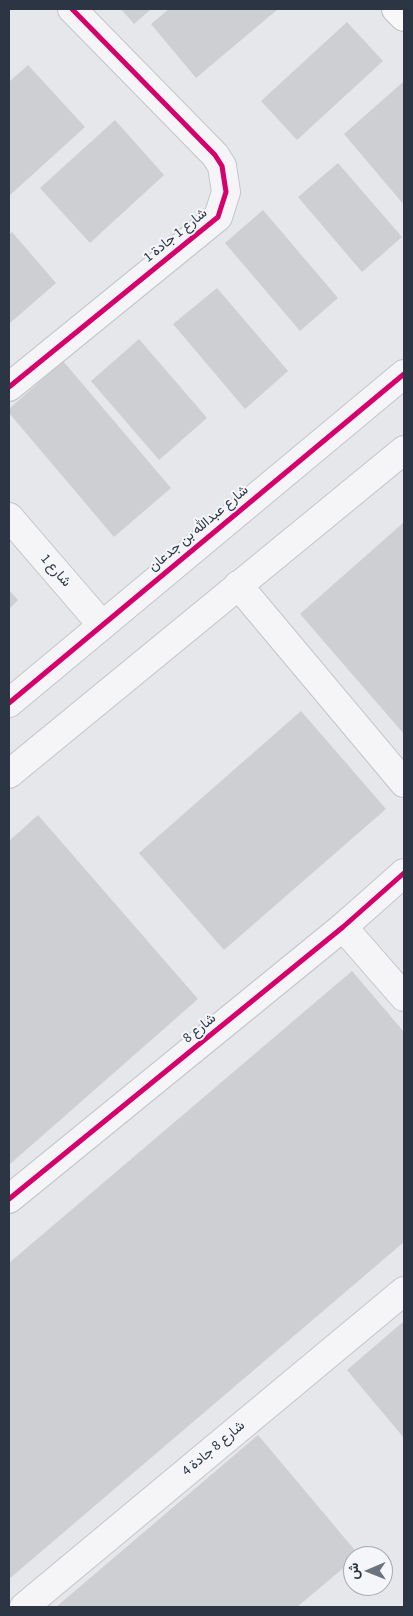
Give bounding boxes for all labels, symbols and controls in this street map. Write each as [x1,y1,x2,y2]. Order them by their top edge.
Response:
street label: شارع 1 جادة 1 [141,205,211,267]
street label: شارع عبدالله بن جدعان [146,482,252,576]
street label: شارع 1 [36,551,74,591]
street label: شارع 8 [180,1011,220,1047]
street label: شارع 8 جادة 4 [179,1418,249,1480]
north arrow [343,1546,393,1596]
text: ش [344,1563,364,1580]

